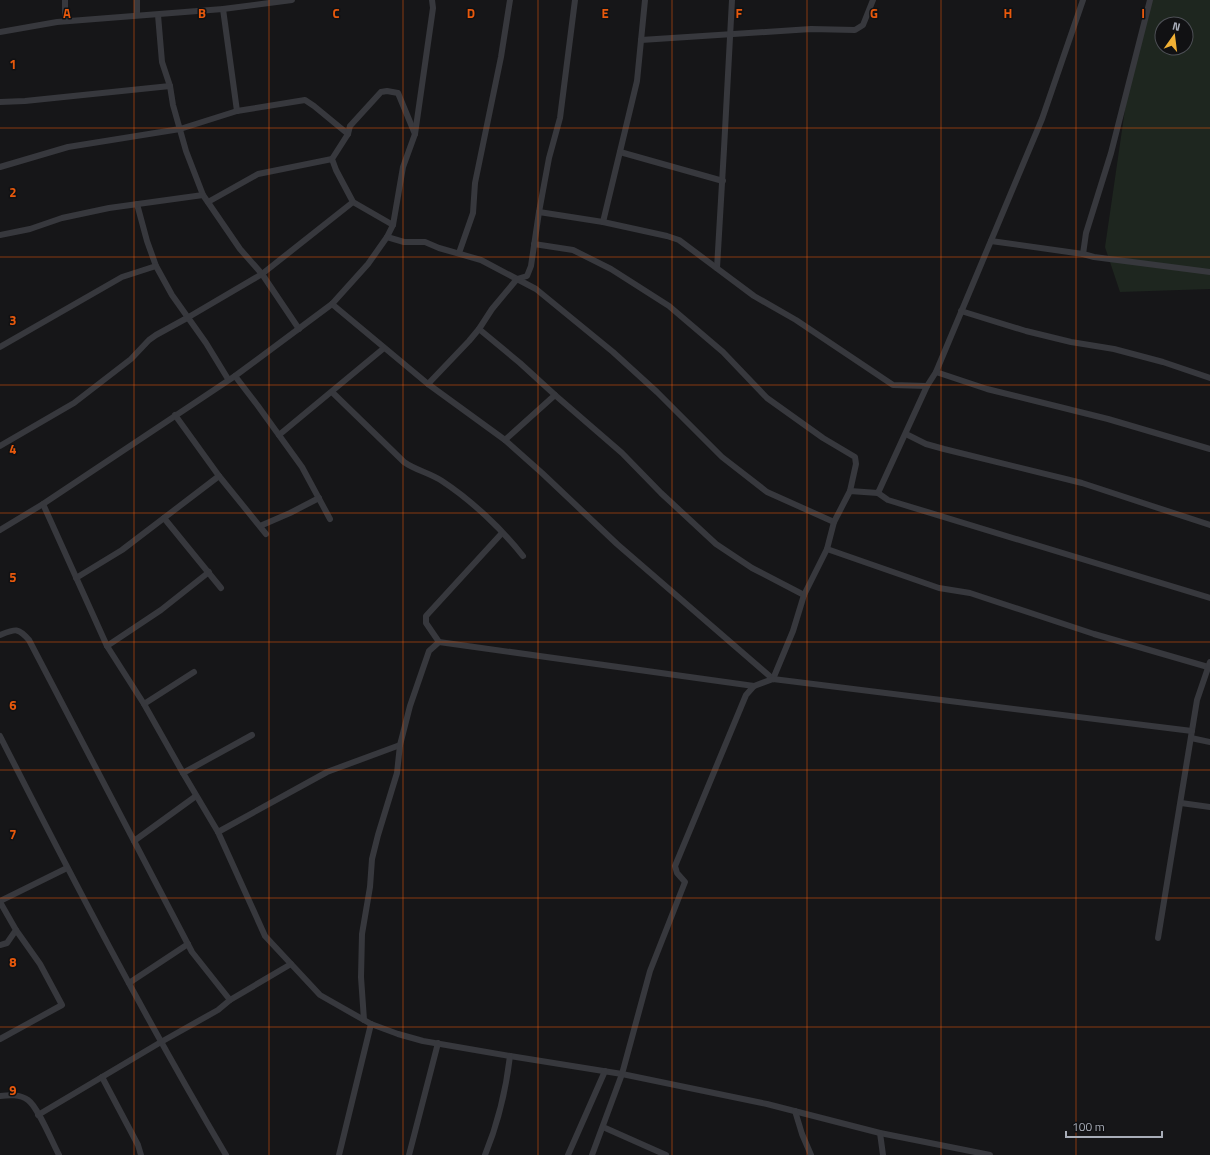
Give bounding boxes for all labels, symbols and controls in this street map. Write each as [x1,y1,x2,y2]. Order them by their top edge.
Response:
text: A [63,3,71,23]
text: B [198,3,206,23]
text: C [332,3,340,23]
text: D [467,3,475,23]
text: E [601,3,609,23]
text: F [736,3,743,23]
text: G [870,3,878,23]
text: H [1004,3,1012,23]
text: I [1141,3,1145,23]
north arrow [1154,16,1194,56]
text: N [1171,18,1182,35]
text: 1 [9,54,17,74]
text: 2 [9,182,17,202]
text: 3 [9,310,17,330]
text: 4 [9,439,17,459]
text: 5 [9,567,17,587]
text: 6 [9,695,17,715]
text: 7 [9,824,17,844]
text: 8 [9,952,17,972]
text: 9 [9,1080,17,1100]
scale bar [1066,1113,1162,1139]
text: 100 m [1072,1117,1105,1136]

